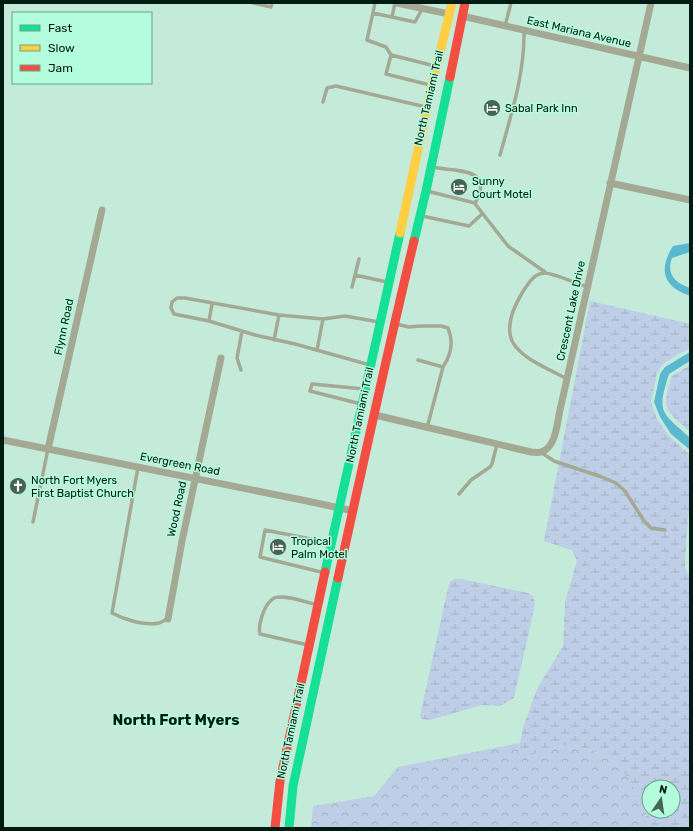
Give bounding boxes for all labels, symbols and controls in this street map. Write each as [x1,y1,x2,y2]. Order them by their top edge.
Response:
legend [12,12,152,84]
street label: East Mariana Avenue [526,14,632,50]
text: Fast [48,21,72,35]
text: Slow [48,41,75,55]
street label: North Tamiami Trail [412,49,446,147]
text: Jam [48,61,73,75]
hotel icon: Sabal Park Inn [482,98,502,118]
place label: Sabal Park Inn [505,102,578,115]
place label: Sunny Court Motel [472,175,532,201]
hotel icon: Sunny Court Motel [449,177,469,197]
street label: Crescent Lake Drive [554,260,588,362]
street label: Flynn Road [52,298,76,356]
street label: North Tamiami Trail [344,366,376,464]
street label: Evergreen Road [139,450,221,478]
place label: North Fort Myers First Baptist Church [31,474,134,500]
church icon: North Fort Myers First Baptist Church [8,476,28,496]
street label: Wood Road [165,480,189,538]
place label: Tropical Palm Motel [291,535,347,561]
hotel icon: Tropical Palm Motel [268,537,288,557]
street label: North Tamiami Trail [275,682,307,780]
district label: North Fort Myers [112,711,240,729]
north arrow [641,779,681,819]
text: N [658,783,669,797]

